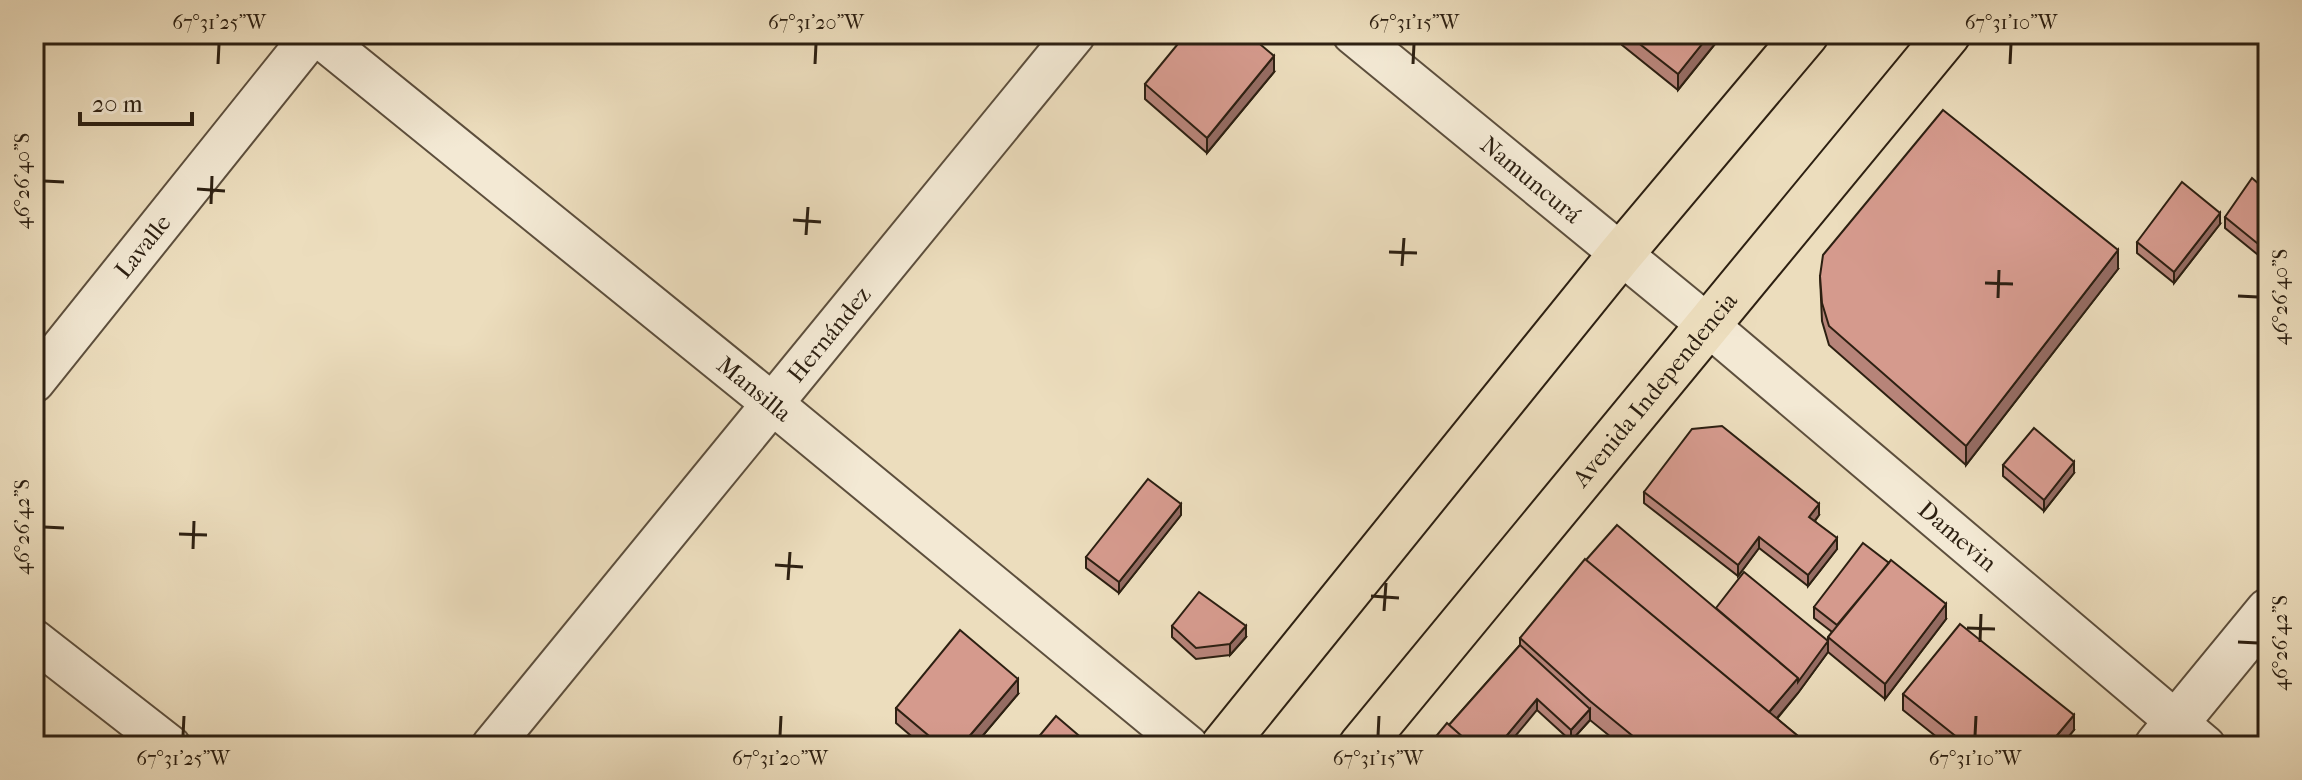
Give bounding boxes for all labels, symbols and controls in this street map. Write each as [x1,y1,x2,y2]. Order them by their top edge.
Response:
text: 67°31'25"W [172,11,267,34]
text: 67°31'20"W [768,11,865,34]
text: 67°31'15"W [1369,11,1461,34]
text: 67°31'10"W [1965,11,2059,34]
scale bar [80,76,192,126]
text: 20 m [92,90,143,118]
street label: Namuncurá [1475,131,1587,230]
text: 46°26'40"S [11,133,34,229]
street label: Lavalle [109,209,177,284]
text: 46°26'40"S [2269,249,2292,345]
street label: Hernández [782,281,877,388]
street label: Avenida Independencia [1566,286,1744,493]
street label: Mansilla [711,351,798,428]
text: 46°26'42"S [11,479,34,575]
street label: Damevin [1913,495,2002,577]
text: 46°26'42"S [2269,595,2292,691]
text: 67°31'25"W [136,747,231,770]
text: 67°31'20"W [732,747,829,770]
text: 67°31'15"W [1333,747,1425,770]
text: 67°31'10"W [1929,747,2023,770]

